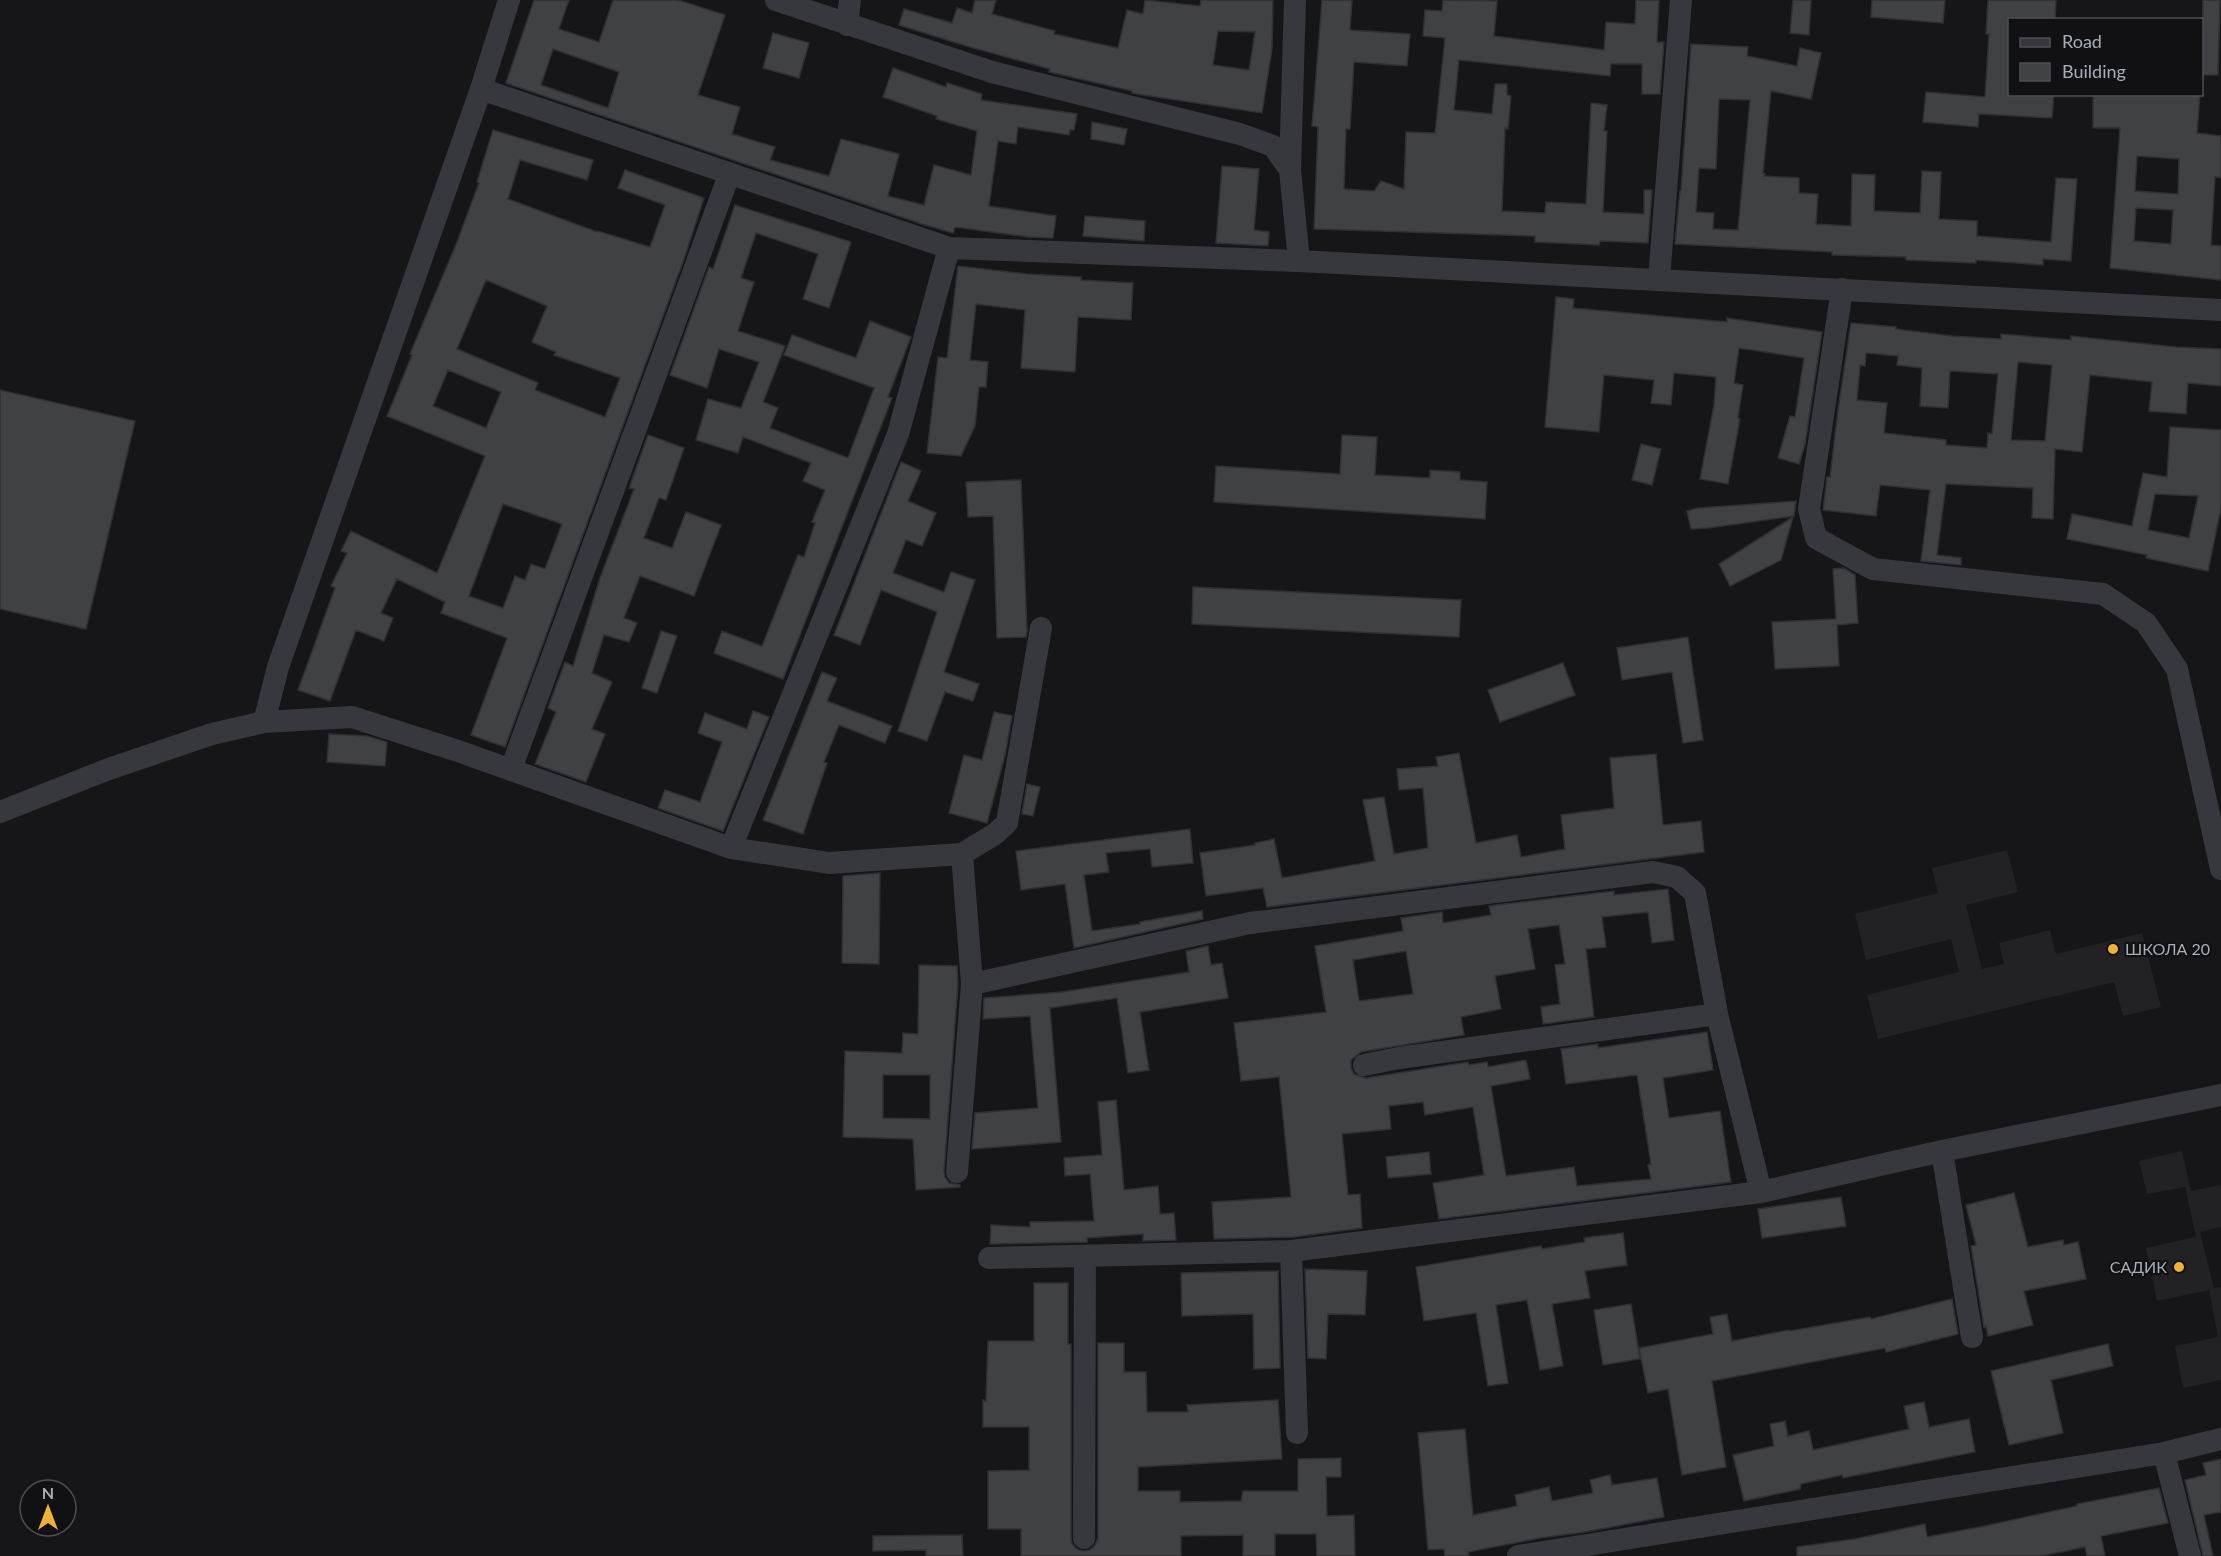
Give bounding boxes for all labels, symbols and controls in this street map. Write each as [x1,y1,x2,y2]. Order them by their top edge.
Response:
legend [2008,18,2203,96]
text: Road [2062,30,2102,52]
text: Building [2062,60,2126,82]
place label: ШКОЛА 20 [2125,939,2210,958]
marker: ШКОЛА 20 [2106,942,2120,956]
place label: САДИК [2110,1257,2167,1276]
marker: САДИК [2172,1260,2186,1274]
north arrow [18,1478,78,1538]
text: N [42,1483,54,1502]

